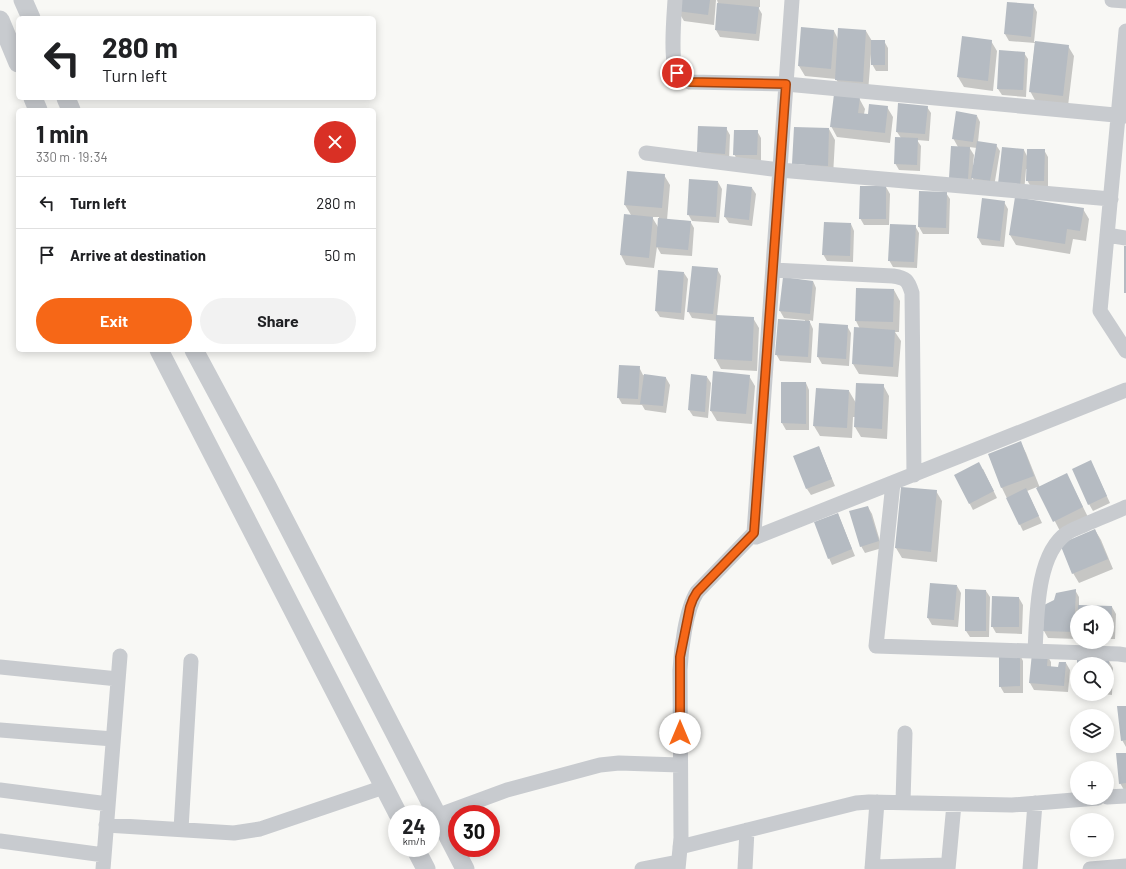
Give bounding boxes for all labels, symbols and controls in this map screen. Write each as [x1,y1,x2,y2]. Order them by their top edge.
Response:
text: 280 m [102,30,178,64]
icon: left [36,32,88,84]
pin [660,56,694,90]
icon: arrive [666,62,688,84]
text: Turn left [102,64,168,86]
text: 1 min [36,119,89,148]
button: close [314,121,356,163]
text: 330 m · 19:34 [36,149,108,165]
icon: left [36,192,58,214]
text: Turn left [70,194,126,212]
text: 280 m [316,194,356,212]
icon: arrive [36,244,58,266]
text: Arrive at destination [70,246,206,264]
text: 50 m [324,246,356,264]
button: Exit [36,298,192,344]
button: Share [200,298,356,344]
map controls [1070,605,1114,857]
button: sound [1070,605,1114,649]
button: search [1070,657,1114,701]
button: layers [1070,709,1114,753]
position arrow [659,712,701,754]
button: + [1070,761,1114,805]
speed limit sign: 30 [448,805,500,857]
button: − [1070,813,1114,857]
text: 24 [402,814,426,838]
text: km/h [403,835,425,847]

